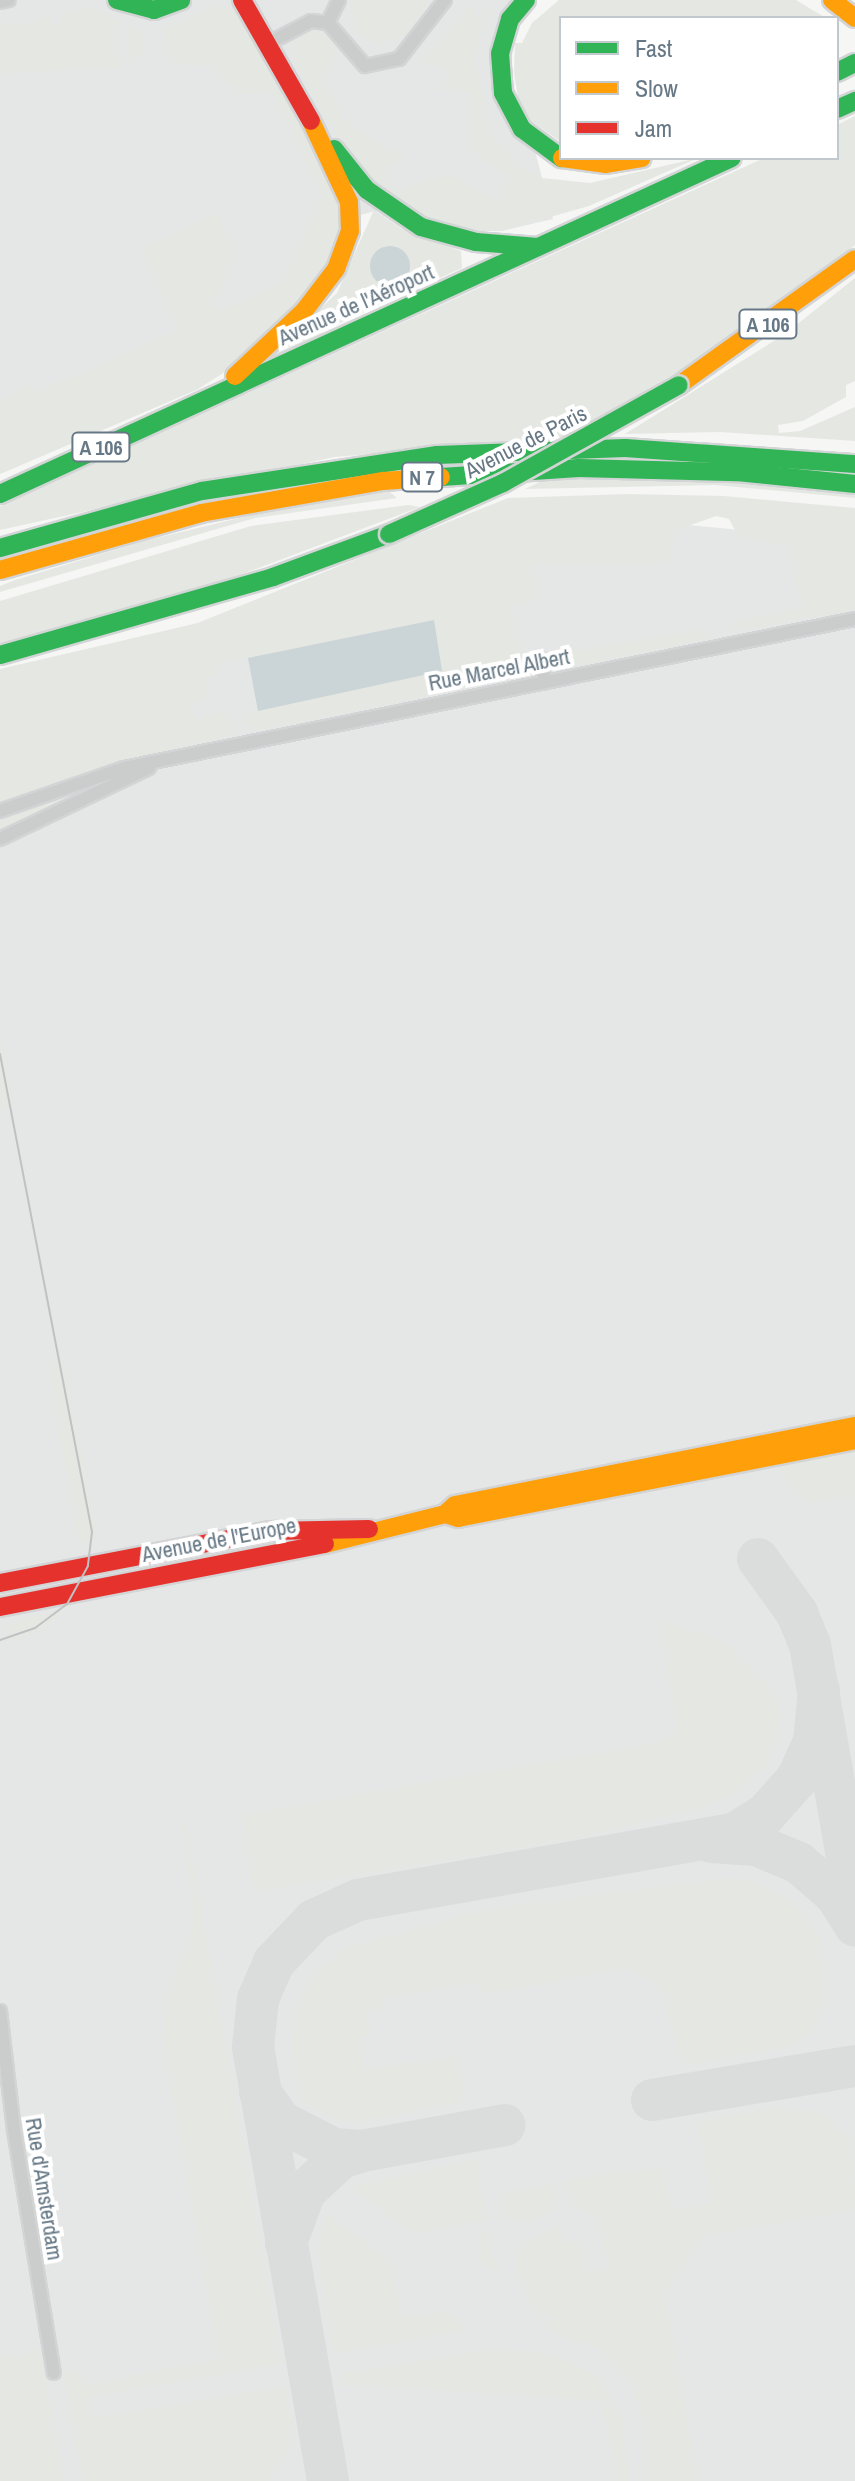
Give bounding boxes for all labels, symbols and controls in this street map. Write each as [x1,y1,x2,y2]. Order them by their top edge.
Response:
legend [559,16,839,160]
text: Fast [635,32,672,64]
text: Slow [635,72,678,104]
text: Jam [635,112,672,144]
street label: Avenue de l'Aéroport [274,259,438,351]
road number: A 106 [738,308,798,340]
street label: Avenue de Paris [461,400,591,484]
road number: A 106 [71,431,131,463]
road number: N 7 [400,461,444,493]
street label: Rue Marcel Albert [426,643,572,697]
street label: Avenue de l'Europe [140,1512,298,1568]
street label: Rue d'Amsterdam [20,2116,68,2262]

